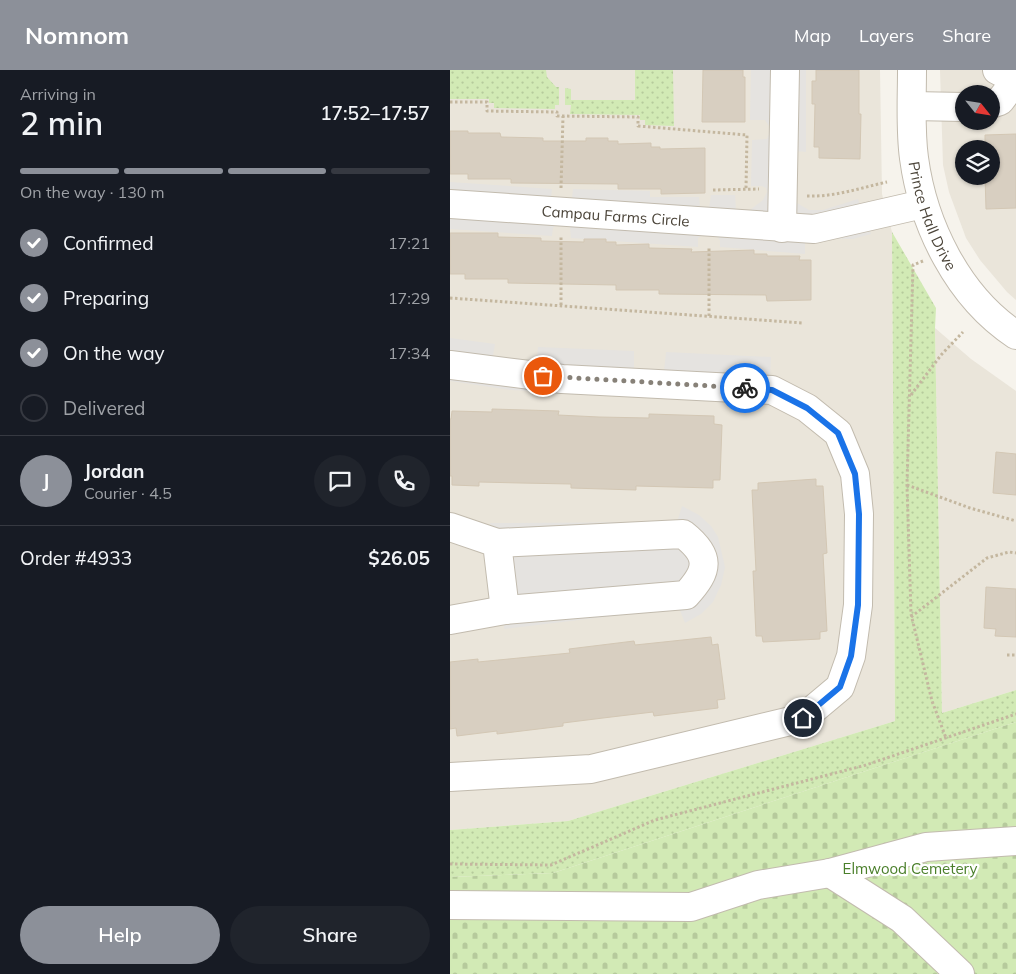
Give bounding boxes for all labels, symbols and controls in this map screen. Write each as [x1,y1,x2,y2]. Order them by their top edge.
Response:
text: Nomnom [25,20,129,50]
text: Map [794,24,831,47]
text: Layers [859,24,914,47]
text: Share [942,24,991,47]
text: Arriving in [20,84,96,104]
north arrow [955,85,1000,130]
map controls [955,85,1000,185]
text: 17:52–17:57 [320,101,430,125]
text: 2 min [20,103,103,143]
button: layers [955,140,1000,185]
street label: Prince Hall Drive [905,160,961,274]
text: On the way · 130 m [20,182,165,202]
street label: Campau Farms Circle [541,201,690,230]
icon: check [20,229,48,257]
text: Confirmed [63,231,154,255]
text: 17:21 [388,233,430,253]
icon: check [20,284,48,312]
text: Preparing [63,286,149,310]
text: 17:29 [388,288,430,308]
icon: check [20,339,48,367]
text: On the way [63,341,165,365]
text: 17:34 [388,343,430,363]
pin [522,355,564,397]
icon: bag [529,362,557,390]
courier [720,363,770,413]
icon: bike [731,374,759,402]
text: Delivered [63,396,145,420]
button: chat [314,455,366,507]
button: phone [378,455,430,507]
text: Jordan [84,459,144,483]
text: J [43,469,49,493]
text: Courier · 4.5 [84,483,172,503]
text: Order #4933 [20,546,132,570]
text: $26.05 [368,546,430,570]
pin [782,697,824,739]
icon: home [789,704,817,732]
park label: Elmwood Cemetery [843,859,977,878]
button: Help [20,906,220,964]
button: Share [230,906,430,964]

